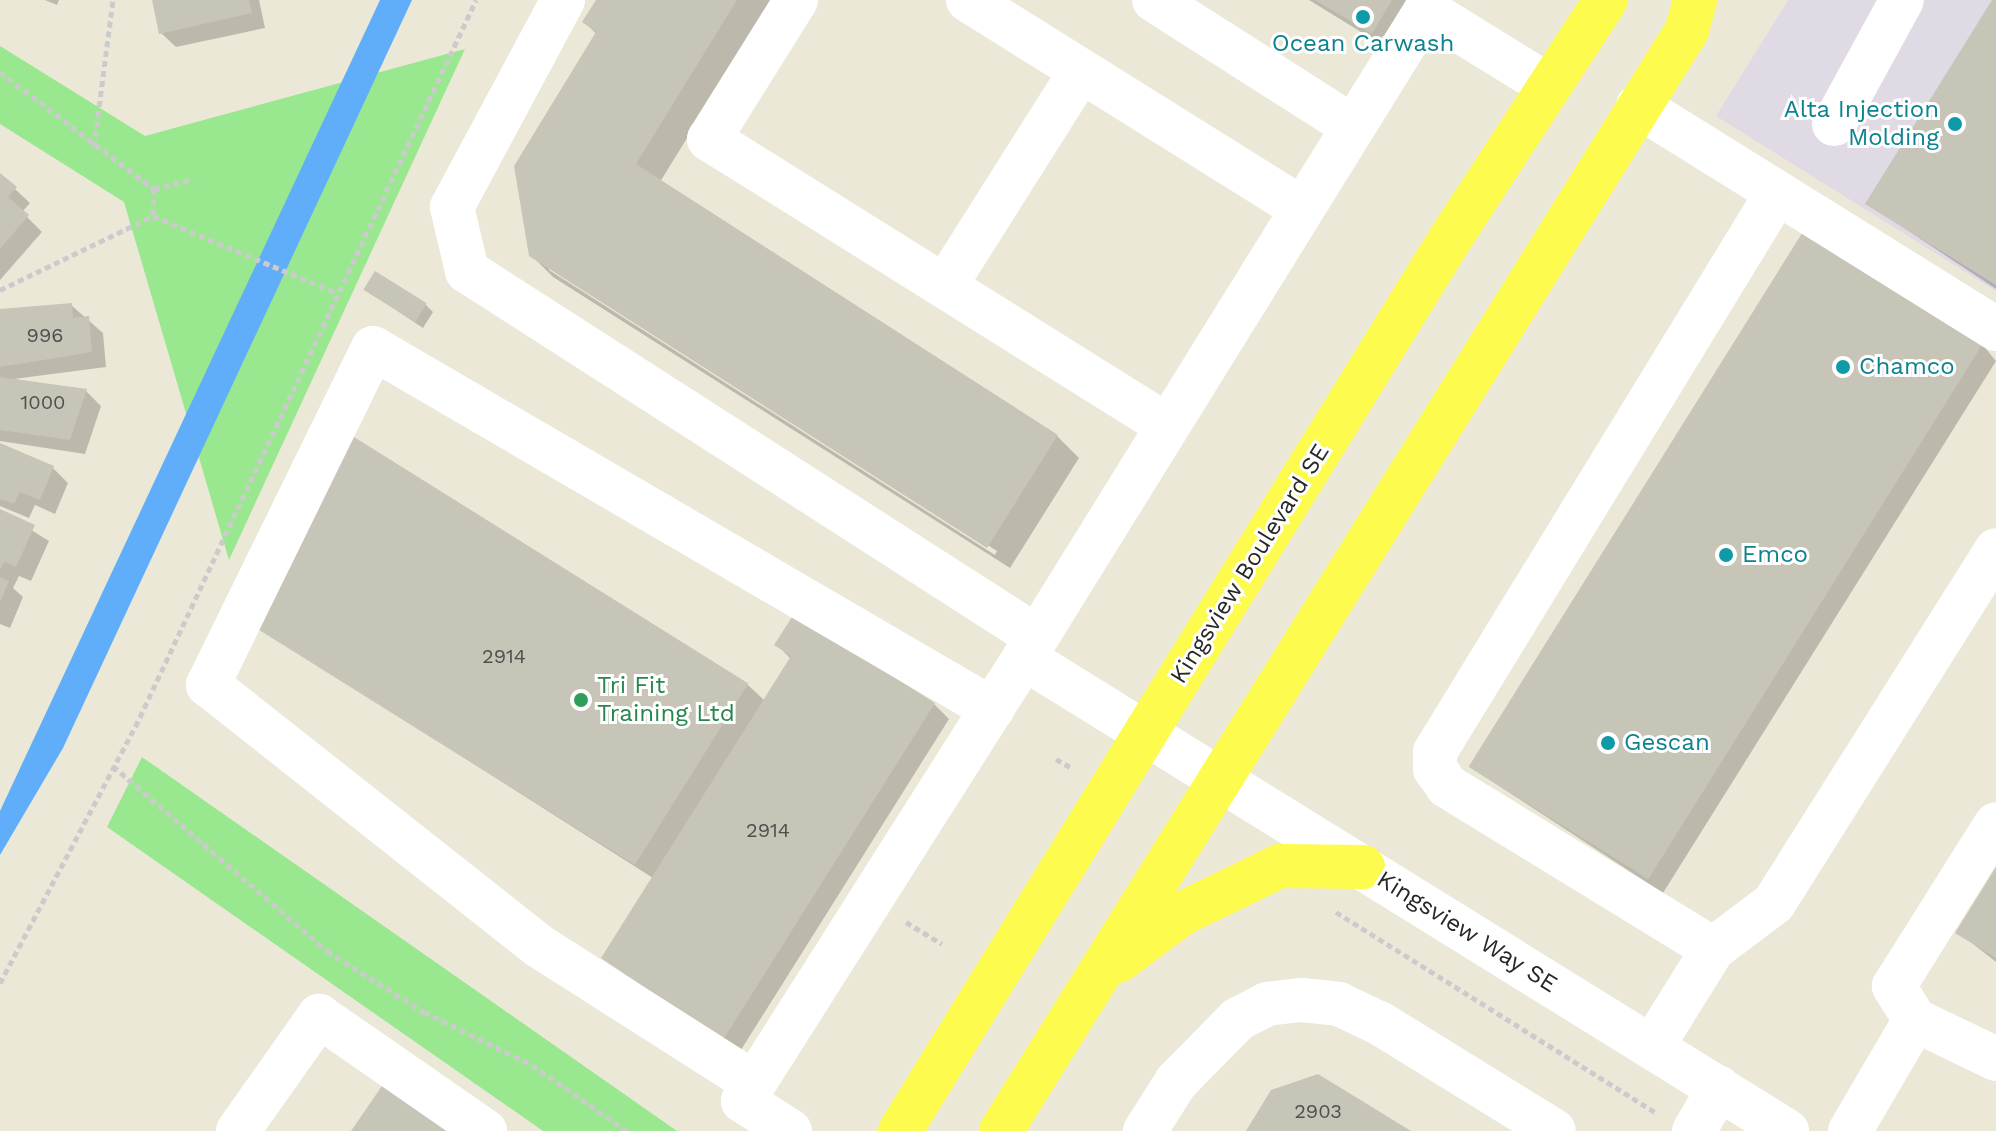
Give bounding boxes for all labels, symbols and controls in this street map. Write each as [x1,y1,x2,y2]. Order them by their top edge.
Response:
marker: Ocean Carwash [1354,8,1372,26]
place label: Ocean Carwash [1272,30,1454,58]
place label: Alta Injection Molding [1783,96,1939,152]
marker: Alta Injection Molding [1946,115,1964,133]
house number: 996 [27,323,63,347]
place label: Chamco [1859,353,1955,381]
marker: Chamco [1834,358,1852,376]
house number: 1000 [20,390,66,414]
street label: Kingsview Boulevard SE [1164,439,1336,689]
place label: Emco [1742,541,1808,569]
marker: Emco [1717,546,1735,564]
house number: 2914 [482,644,526,668]
place label: Tri Fit Training Ltd [597,672,735,728]
marker: Tri Fit Training Ltd [572,691,590,709]
place label: Gescan [1624,729,1710,757]
marker: Gescan [1599,734,1617,752]
house number: 2914 [746,818,790,842]
street label: Kingsview Way SE [1371,864,1563,1000]
house number: 2903 [1294,1099,1342,1123]

